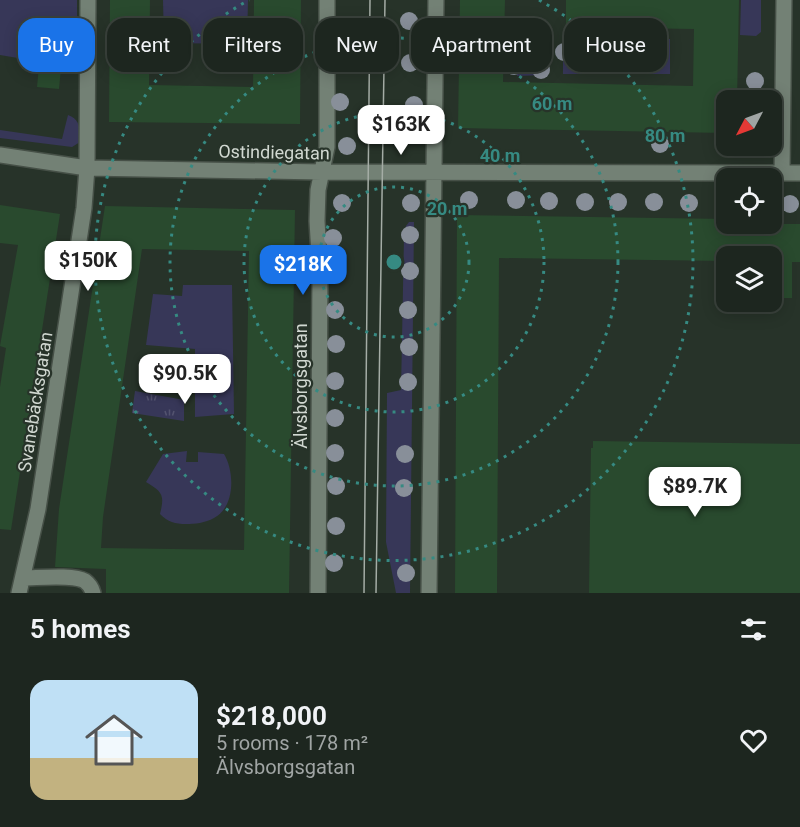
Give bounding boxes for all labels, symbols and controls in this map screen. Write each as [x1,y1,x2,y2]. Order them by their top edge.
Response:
chip: Buy [18,18,95,72]
chip: Rent [107,18,191,72]
chip: Filters [203,18,303,72]
chip: New [315,18,399,72]
chip: Apartment [411,18,552,72]
chip: House [564,18,667,72]
north arrow [716,90,782,156]
map controls [716,90,782,312]
text: 60 m [532,93,572,114]
pin: $163K [359,105,443,156]
text: $163K [372,112,430,136]
text: 80 m [645,125,685,146]
street label: Ostindiegatan [218,141,330,163]
text: 40 m [480,145,520,166]
button: locate [716,168,782,234]
text: 20 m [427,198,467,219]
pin: $150K [46,241,130,292]
pin: $218K [261,245,345,296]
button: layers [716,246,782,312]
text: $150K [59,248,117,272]
text: $218K [274,252,332,276]
centre of rings [384,252,404,272]
street label: Älvsborgsgatan [290,323,311,449]
street label: Svanebäcksgatan [14,330,56,474]
pin: $90.5K [136,354,234,405]
text: $90.5K [153,361,217,385]
pin: $89.7K [646,467,744,518]
text: $89.7K [663,474,727,498]
icon: filters [737,613,770,646]
text: 5 homes [30,614,131,644]
text: $218,000 [216,701,327,731]
icon: home [78,704,150,776]
icon: heart [737,724,770,757]
text: 5 rooms · 178 m² [216,731,368,755]
text: Älvsborgsgatan [216,755,355,779]

